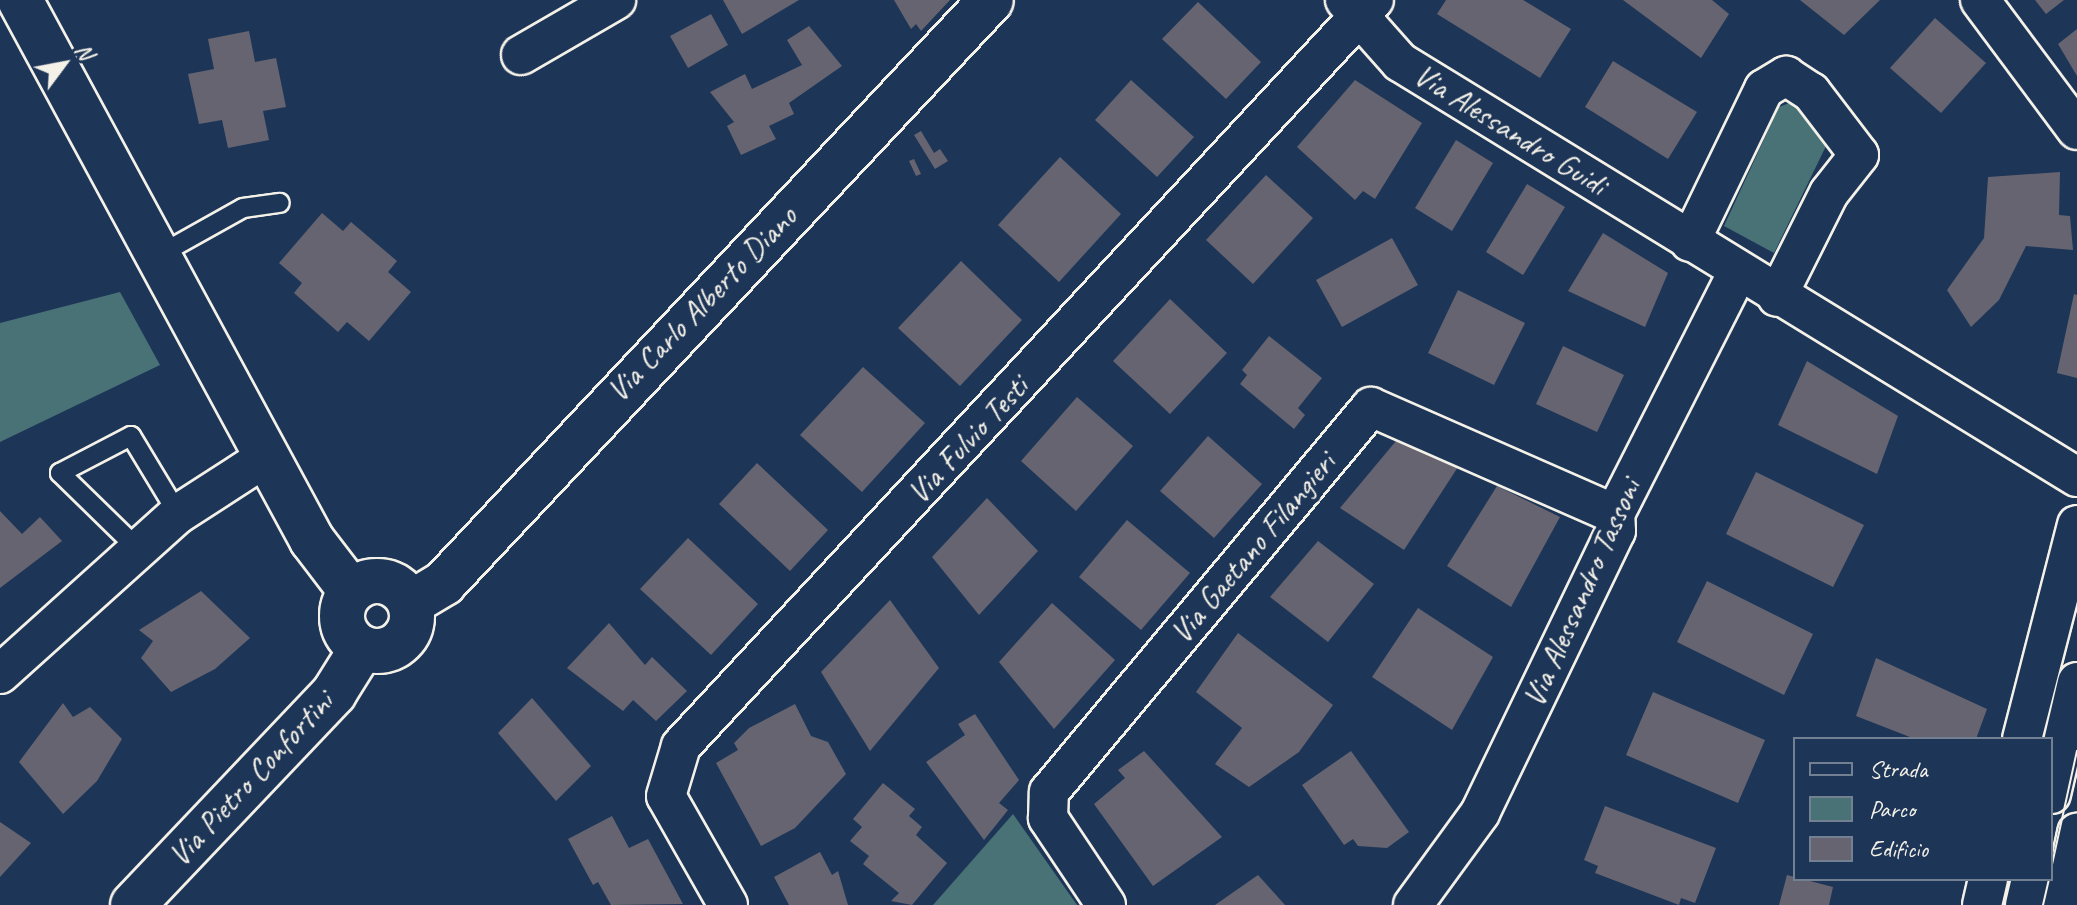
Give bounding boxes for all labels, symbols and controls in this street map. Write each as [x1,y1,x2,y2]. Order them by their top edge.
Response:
north arrow [24,24,104,104]
text: N [69,38,100,64]
street label: Via Alessandro Guidi [1407,56,1613,204]
street label: Via Carlo Alberto Diano [599,198,805,410]
street label: Via Fulvio Testi [900,369,1036,511]
street label: Via Gaetano Filangieri [1162,444,1344,652]
street label: Via Alessandro Tassoni [1515,473,1649,713]
street label: Via Pietro Confortini [160,684,342,874]
legend [1793,737,2053,881]
text: Strada [1869,754,1927,784]
text: Parco [1869,794,1915,824]
text: Edificio [1869,834,1928,864]

